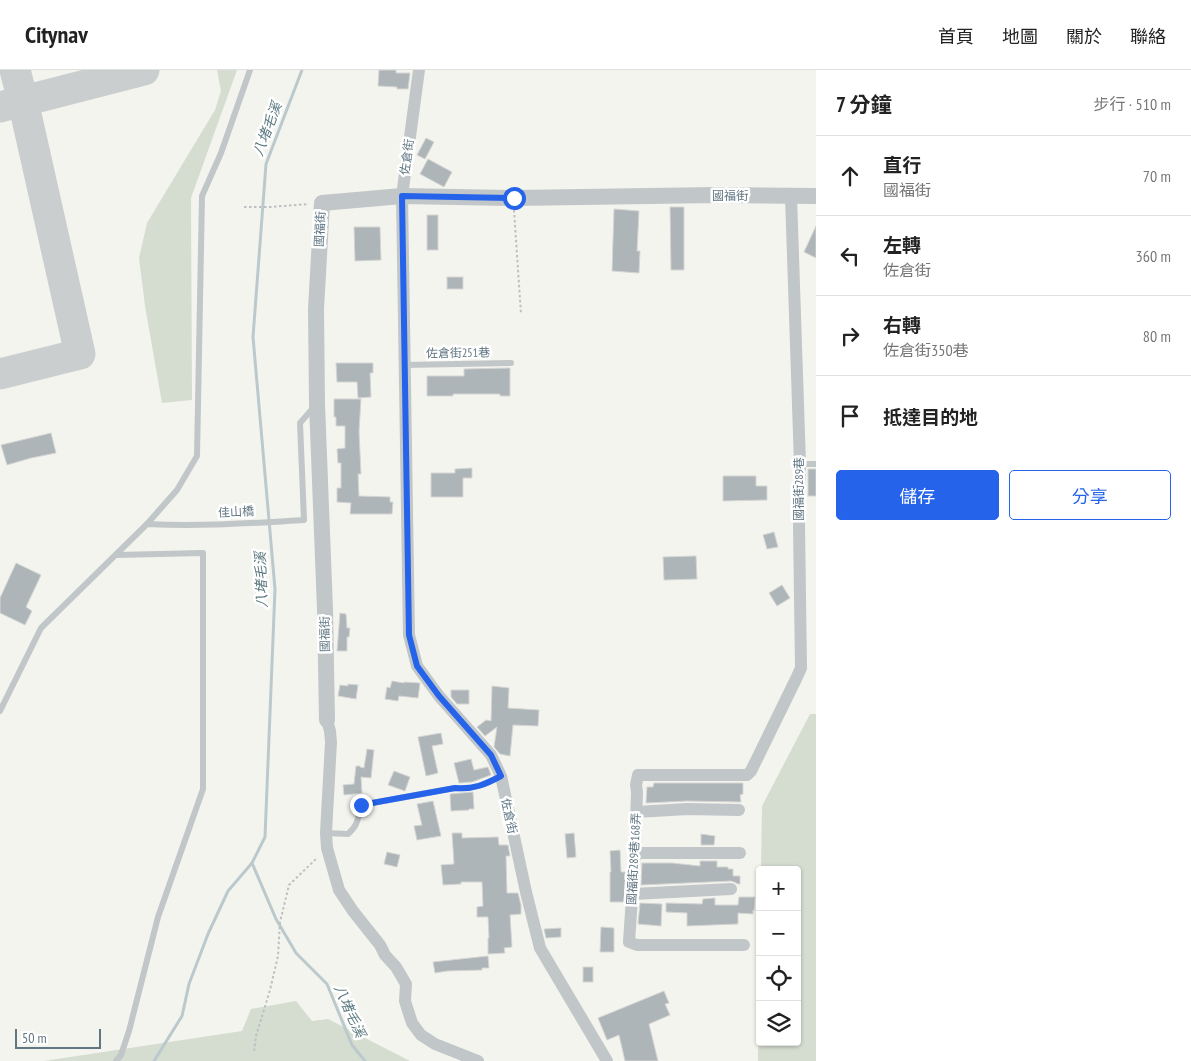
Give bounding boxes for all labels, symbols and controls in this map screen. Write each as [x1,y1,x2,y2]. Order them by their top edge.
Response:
text: Citynav [25,19,88,50]
text: 首頁 [938,25,974,48]
text: 地圖 [1002,25,1038,48]
text: 關於 [1066,25,1102,48]
text: 聯絡 [1130,25,1166,48]
text: 7 分鐘 [836,91,891,118]
text: 步行 · 510 m [1093,94,1171,114]
water label: 八堵毛溪 [249,98,286,158]
street label: 佐倉街 [397,138,416,176]
text: 直行 [883,153,921,177]
icon: ahead [836,162,864,190]
text: 70 m [1143,166,1171,186]
text: 國福街 [883,180,931,200]
route start [503,187,526,210]
street label: 國福街 [712,188,748,203]
street label: 國福街 [311,211,328,247]
text: 左轉 [883,233,921,257]
icon: left [836,242,864,270]
text: 360 m [1136,246,1171,266]
text: 佐倉街 [883,260,931,280]
text: 右轉 [883,313,921,337]
icon: right [836,322,864,350]
text: 80 m [1143,326,1171,346]
text: 佐倉街350巷 [883,340,969,360]
street label: 佐倉街251巷 [426,344,490,361]
icon: arrive [836,402,864,430]
text: 抵達目的地 [883,405,978,429]
street label: 國福街289巷 [791,457,806,521]
button: 儲存 [836,470,999,520]
button: 分享 [1009,470,1171,520]
street label: 佳山橋 [218,503,254,520]
water label: 八堵毛溪 [251,550,271,608]
street label: 國福街 [317,616,332,652]
route end [350,794,373,817]
street label: 佐倉街 [498,797,521,835]
street label: 國福街289巷168弄 [624,812,643,906]
map controls [756,866,801,1046]
button: + [756,866,801,911]
button: − [756,911,801,956]
button: locate [756,956,801,1001]
water label: 八堵毛溪 [330,982,370,1042]
button: layers [756,1001,801,1046]
scale bar [15,1026,101,1049]
text: 50 m [22,1029,47,1047]

